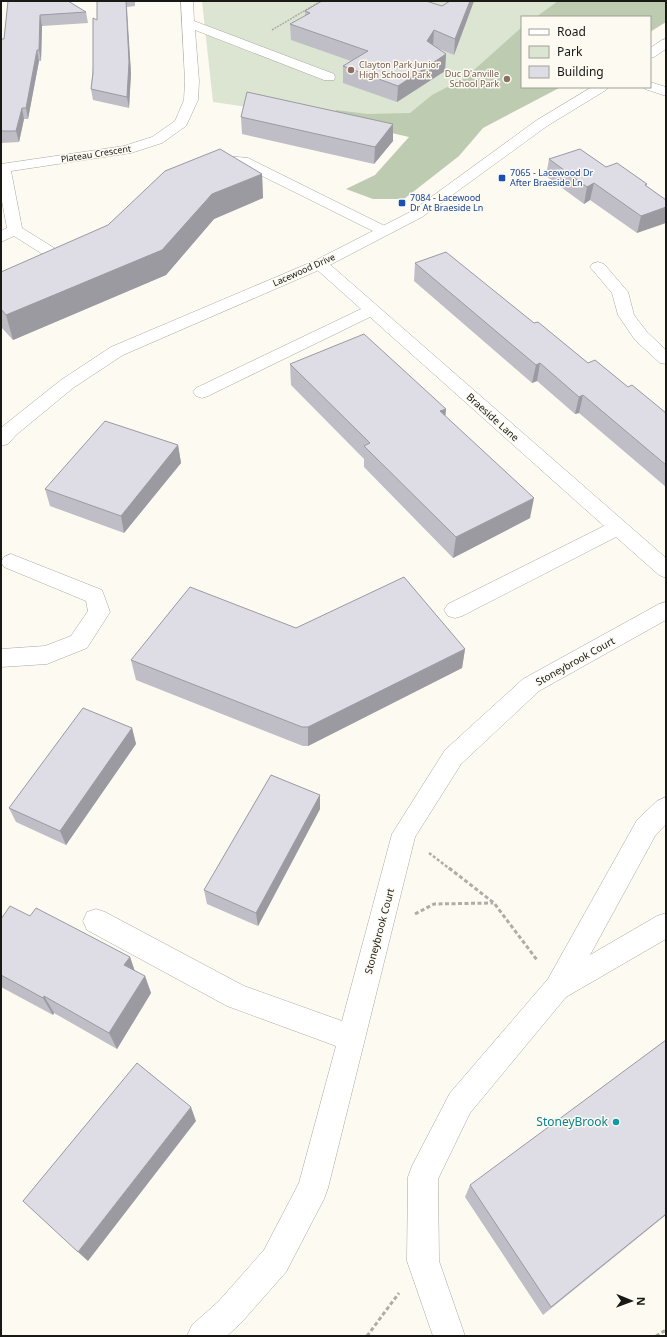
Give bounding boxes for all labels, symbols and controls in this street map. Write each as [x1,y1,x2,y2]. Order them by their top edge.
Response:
legend [521,16,651,88]
text: Road [557,23,586,40]
text: Park [557,43,583,60]
place label: Clayton Park Junior High School Park [359,58,440,81]
text: Building [557,63,604,80]
marker: Clayton Park Junior High School Park [346,65,356,75]
place label: Duc D'anville School Park [445,67,499,90]
marker: Duc D'anville School Park [502,74,512,84]
street label: Plateau Crescent [60,141,133,165]
place label: 7065 - Lacewood Dr After Braeside Ln [510,166,594,189]
marker: 7065 - Lacewood Dr After Braeside Ln [497,173,507,183]
place label: 7084 - Lacewood Dr At Braeside Ln [410,191,483,214]
marker: 7084 - Lacewood Dr At Braeside Ln [397,198,407,208]
street label: Lacewood Drive [271,250,337,289]
street label: Braeside Lane [464,390,523,445]
street label: Stoneybrook Court [533,633,617,689]
street label: Stoneybrook Court [361,886,397,975]
place label: StoneyBrook [536,1113,609,1130]
marker: StoneyBrook [611,1117,621,1127]
north arrow [611,1281,651,1321]
text: N [634,1297,649,1306]

